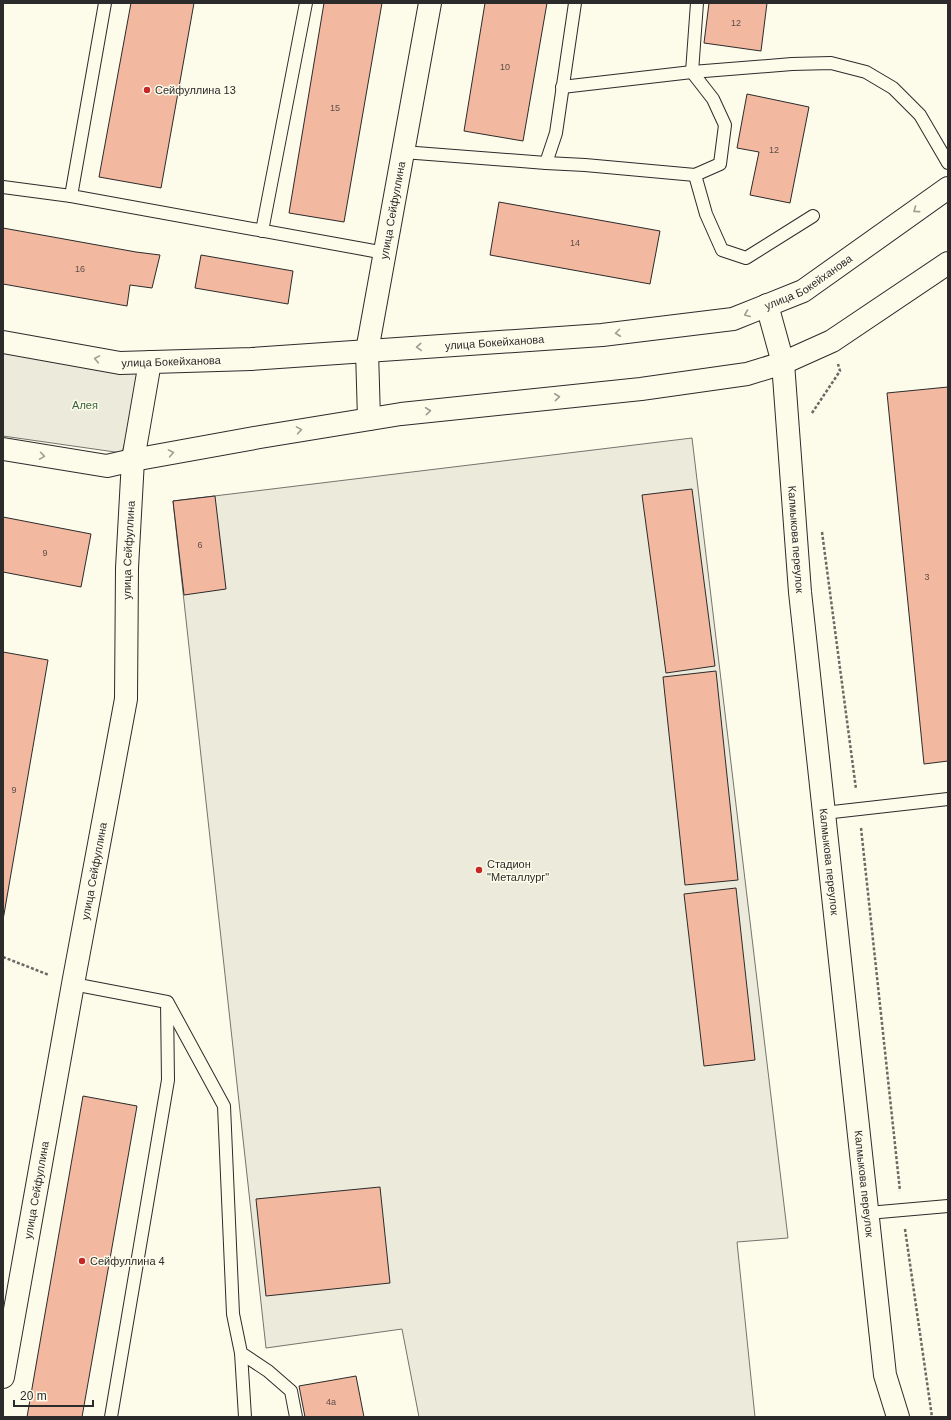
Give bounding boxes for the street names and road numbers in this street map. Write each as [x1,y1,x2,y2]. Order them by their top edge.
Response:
street label: улица Сейфуллина [378,160,407,260]
street label: улица Бокейханова [763,252,855,312]
street label: улица Бокейханова [444,333,545,352]
street label: улица Бокейханова [121,354,222,369]
street label: Калмыкова переулок [786,485,806,594]
street label: улица Сейфуллина [121,499,137,600]
street label: Калмыкова переулок [818,808,841,916]
street label: улица Сейфуллина [79,821,109,921]
street label: Калмыкова переулок [852,1130,876,1238]
street label: улица Сейфуллина [22,1139,51,1240]

